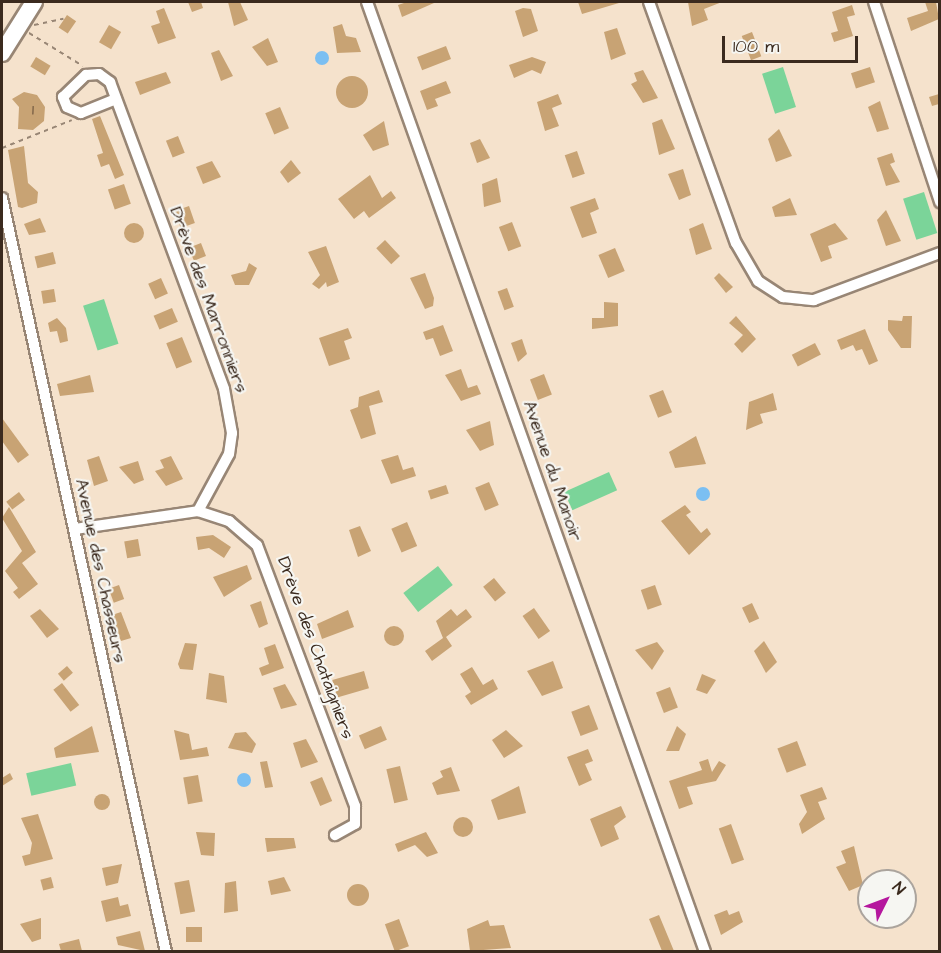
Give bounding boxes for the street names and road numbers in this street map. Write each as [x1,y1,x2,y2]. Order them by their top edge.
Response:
street label: Drève des Marronniers [164,204,252,396]
street label: Avenue du Manoir [518,398,586,544]
street label: Avenue des Chasseurs [70,477,130,665]
street label: Drève des Chataigniers [272,554,358,742]

